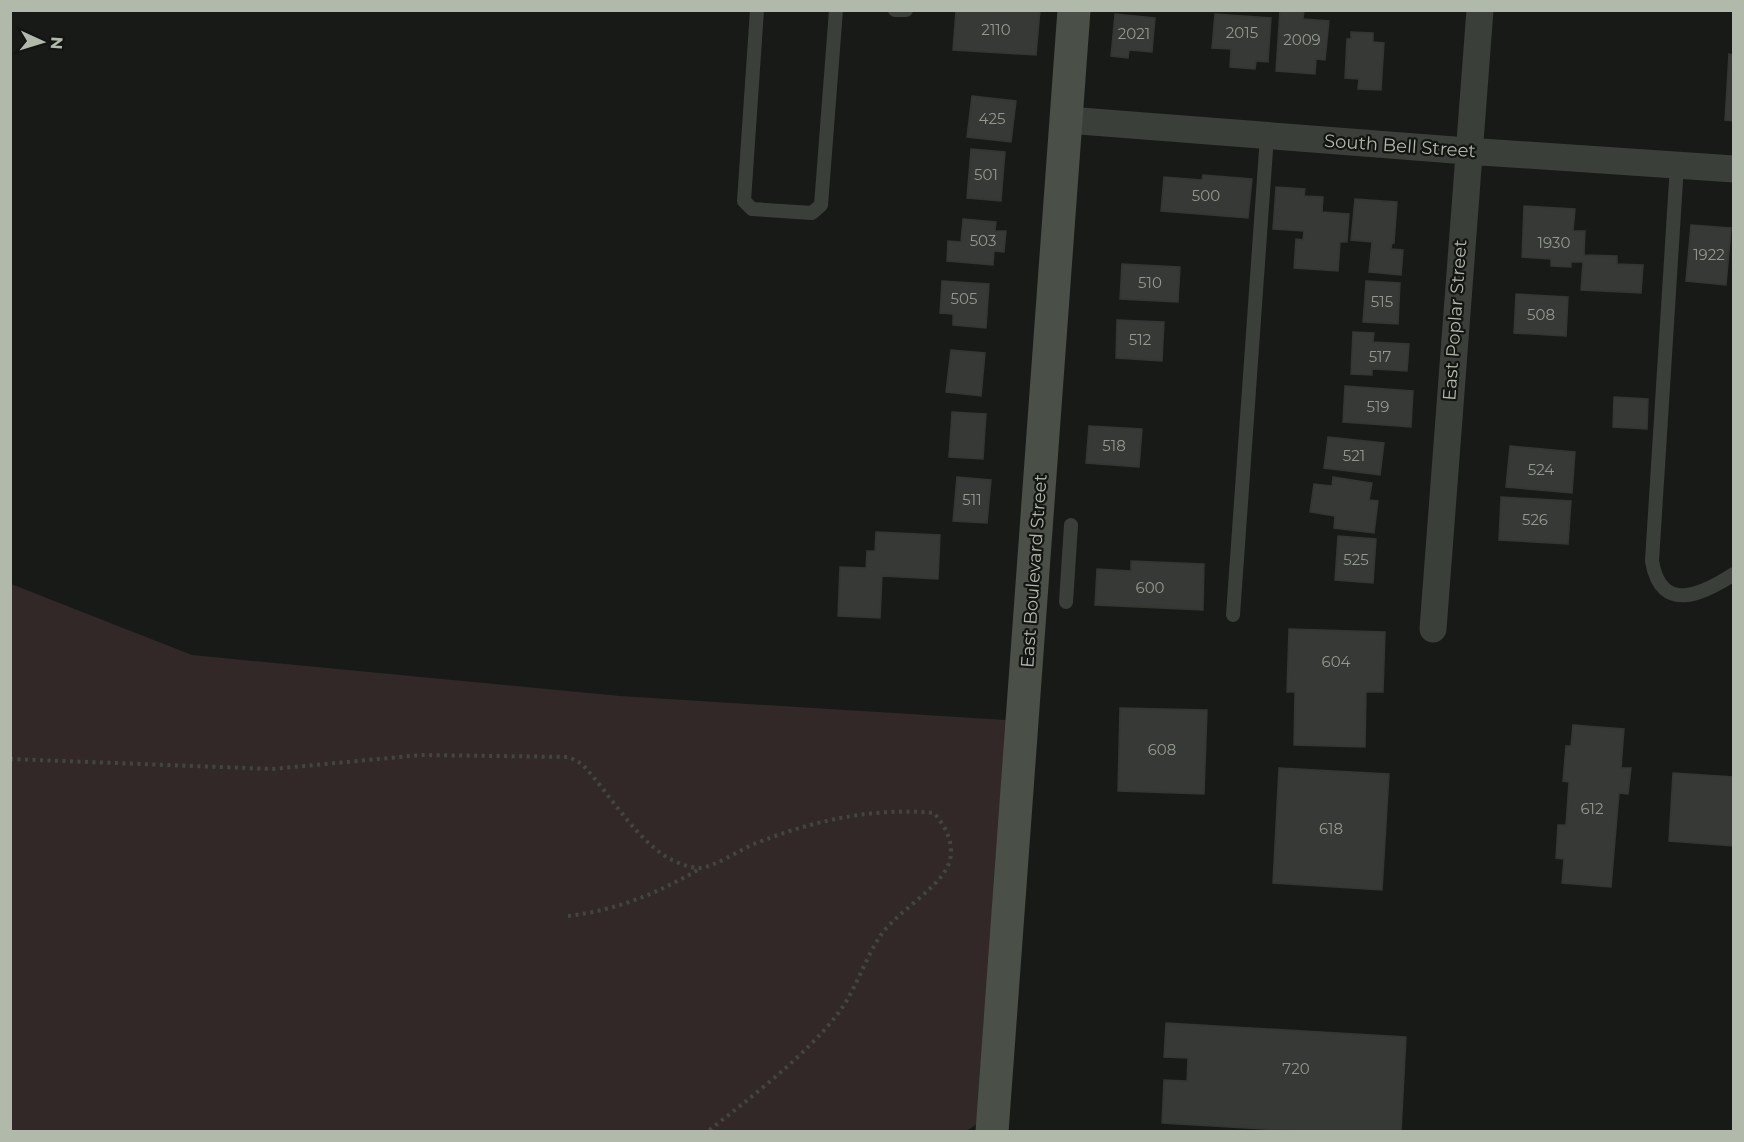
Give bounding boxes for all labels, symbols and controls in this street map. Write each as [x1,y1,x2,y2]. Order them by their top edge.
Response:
north arrow [12,12,72,72]
house number: 2110 [981,20,1011,39]
house number: 2015 [1226,23,1258,42]
house number: 2021 [1118,24,1150,43]
house number: 2009 [1283,30,1321,49]
text: N [47,36,66,50]
house number: 425 [979,109,1005,128]
street label: South Bell Street [1323,130,1477,162]
house number: 501 [974,165,998,184]
house number: 500 [1192,186,1220,205]
house number: 503 [970,231,996,250]
house number: 1930 [1538,233,1570,252]
street label: East Poplar Street [1438,239,1472,401]
house number: 1922 [1693,245,1725,264]
house number: 510 [1138,273,1162,292]
house number: 505 [951,289,977,308]
house number: 515 [1371,292,1393,311]
house number: 508 [1527,305,1555,324]
house number: 512 [1129,330,1151,349]
house number: 517 [1369,347,1392,366]
house number: 519 [1366,397,1390,416]
house number: 518 [1102,436,1126,455]
house number: 521 [1343,446,1365,465]
house number: 524 [1528,460,1554,479]
street label: East Boulevard Street [1016,473,1052,669]
house number: 511 [962,490,982,509]
house number: 526 [1522,510,1548,529]
house number: 525 [1343,550,1369,569]
house number: 600 [1136,578,1165,597]
house number: 604 [1322,652,1351,671]
house number: 608 [1148,740,1176,759]
house number: 612 [1580,799,1604,818]
house number: 618 [1319,819,1343,838]
house number: 720 [1282,1059,1310,1078]

